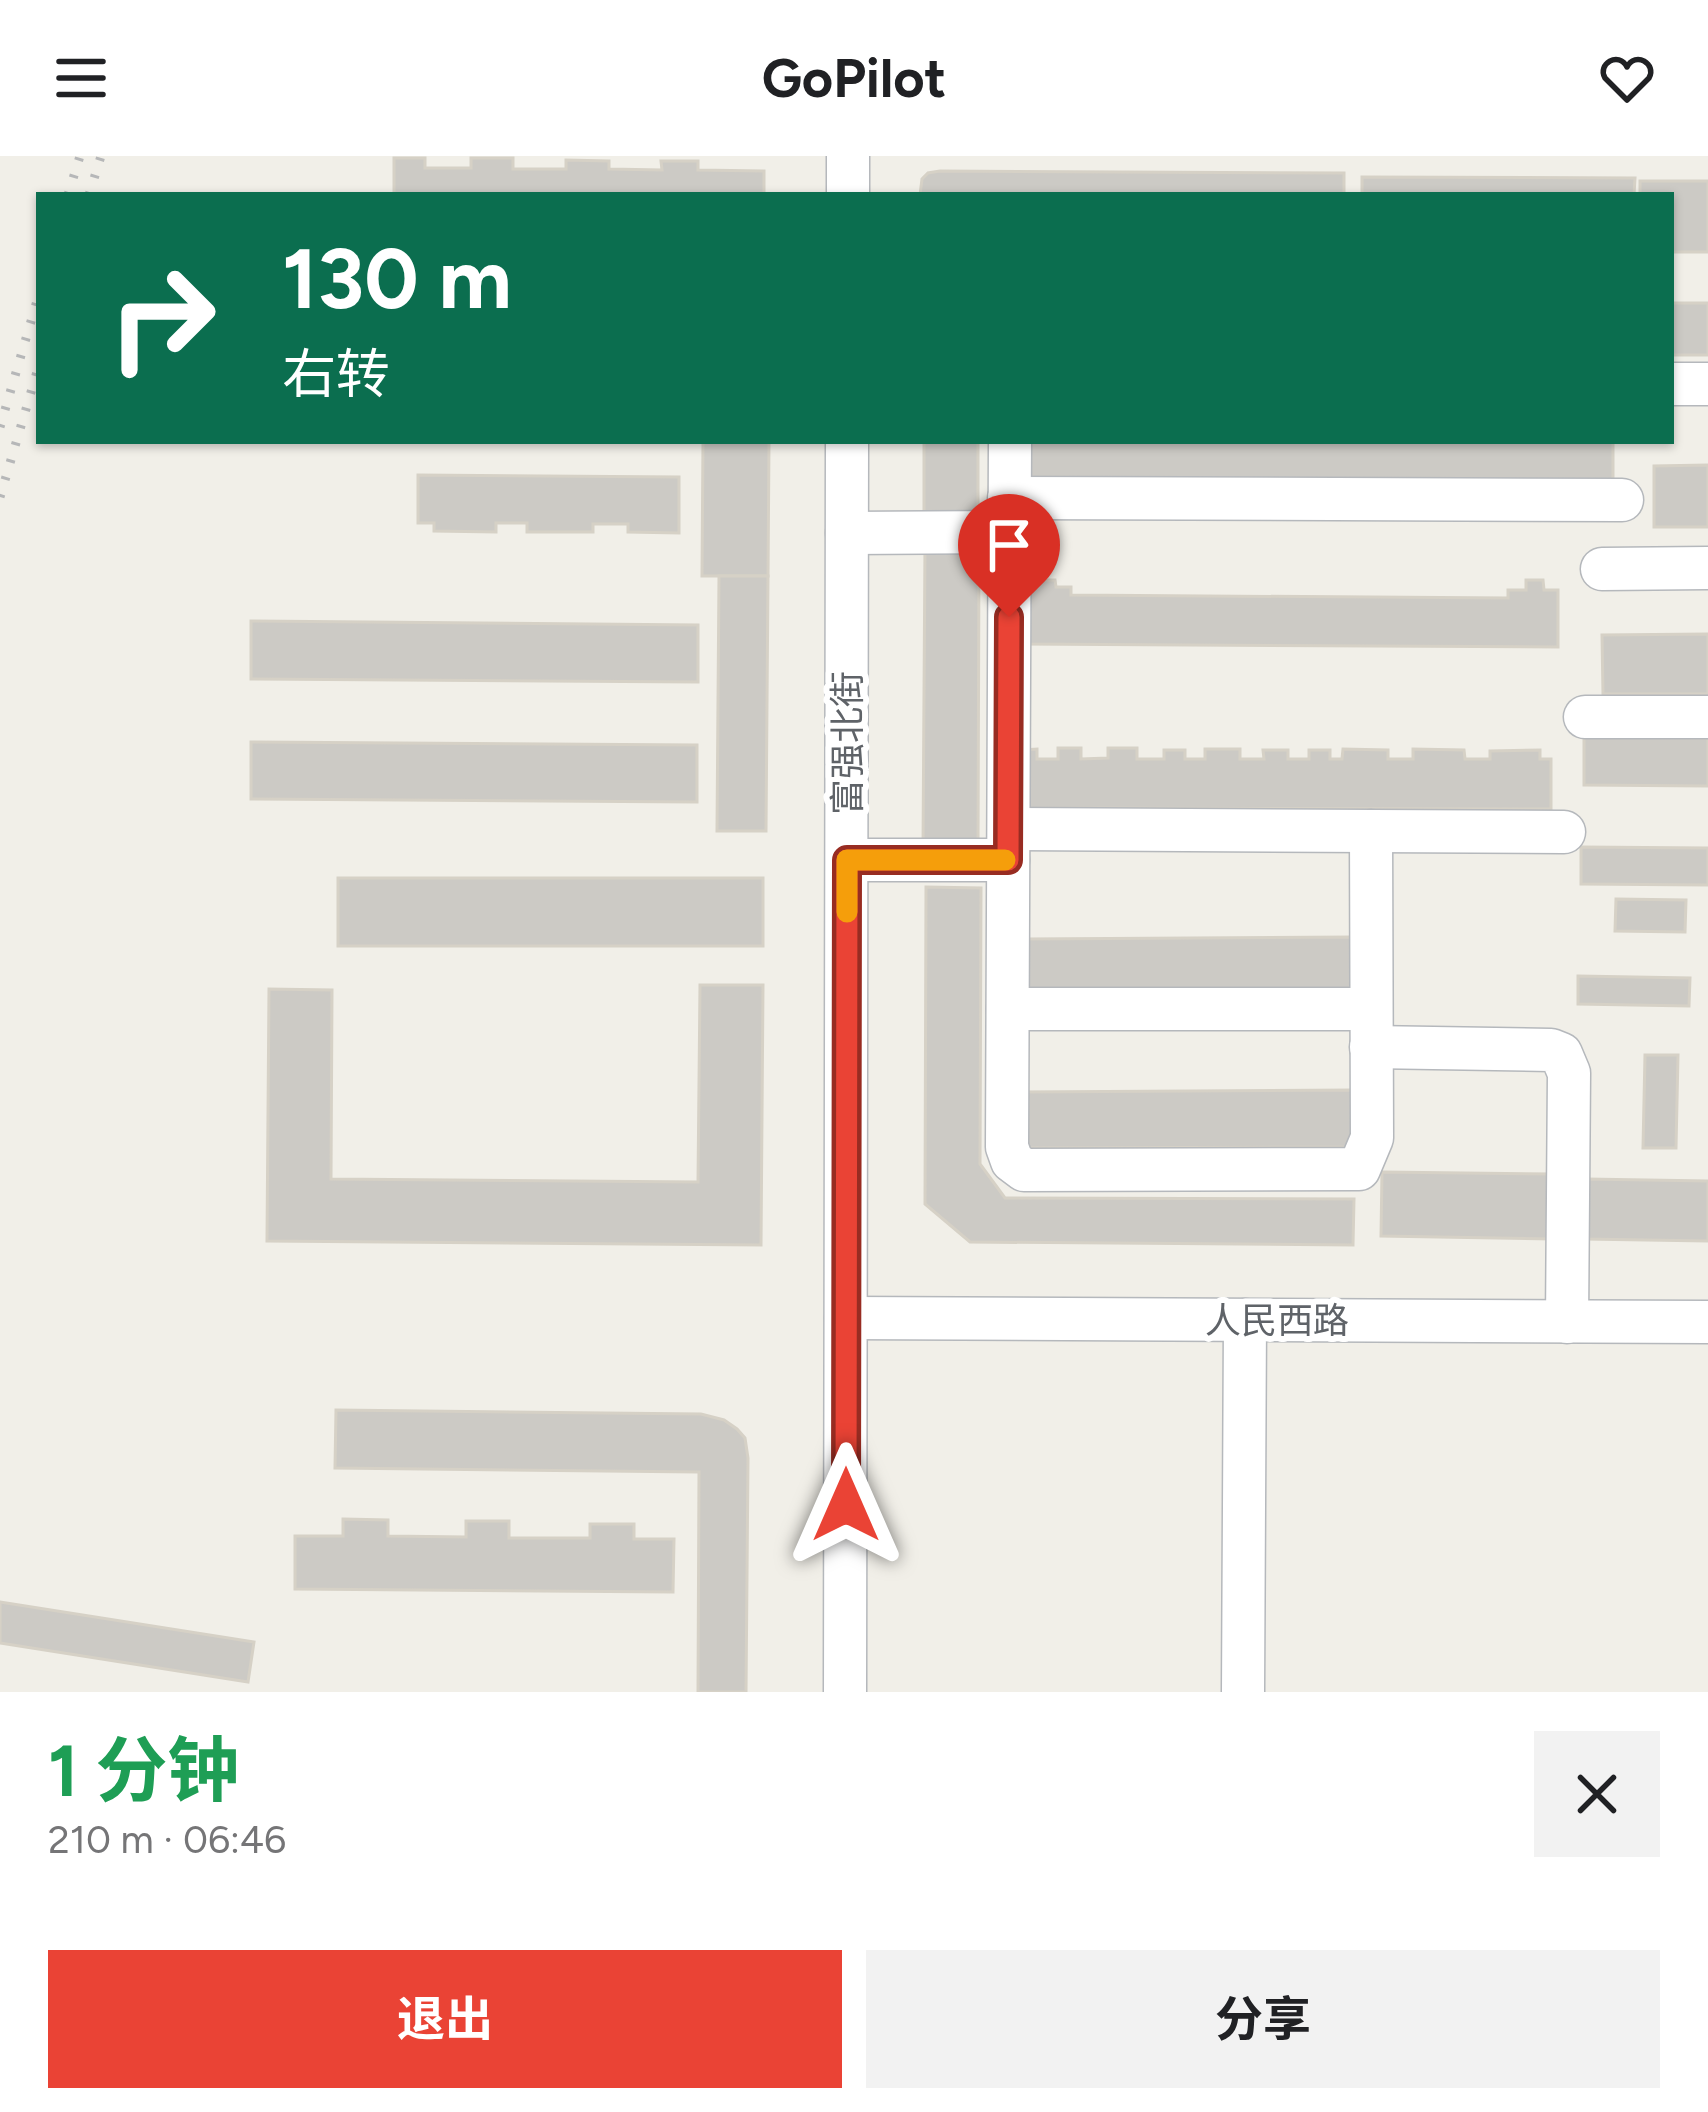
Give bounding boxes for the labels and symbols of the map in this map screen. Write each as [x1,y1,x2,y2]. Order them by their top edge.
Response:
pin [958,494,1060,617]
street label: 富强北街 [826,671,869,815]
street label: 人民西路 [1205,1299,1349,1342]
position arrow [783,1442,909,1568]

